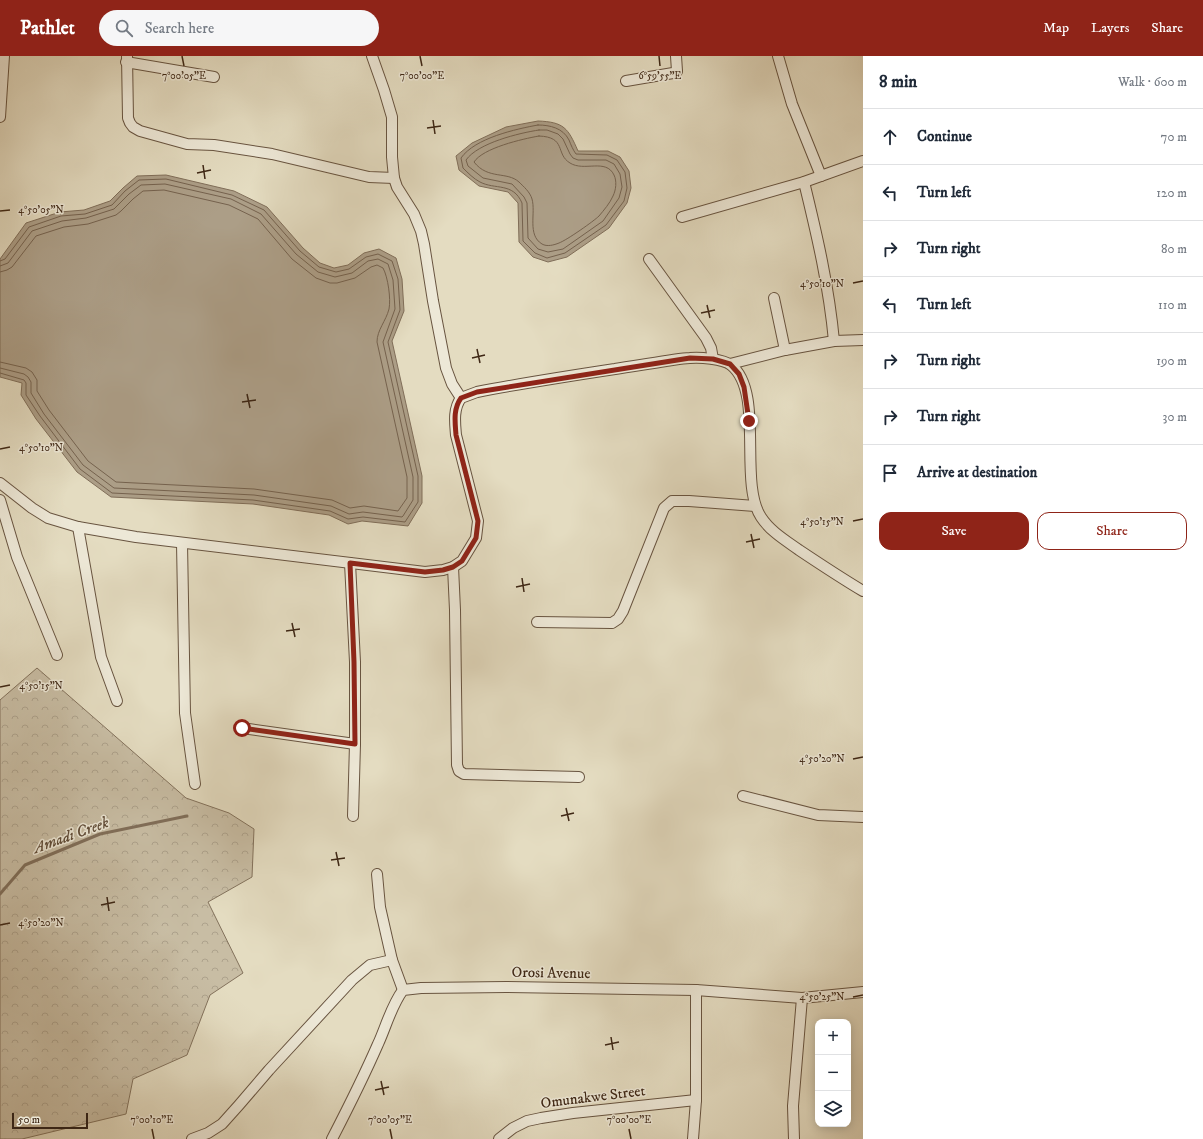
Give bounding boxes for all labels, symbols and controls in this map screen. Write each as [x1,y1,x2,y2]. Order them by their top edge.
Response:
search box [99,10,379,46]
text: Pathlet [20,17,75,40]
icon: search [113,17,135,39]
text: Search here [145,19,214,38]
text: Map [1043,19,1069,37]
text: Layers [1091,19,1129,37]
text: Share [1151,19,1183,37]
text: 7°00'05"E [162,70,206,82]
text: 7°00'00"E [400,70,444,82]
text: 6°59'55"E [639,70,681,82]
text: 8 min [879,71,917,93]
text: Walk · 600 m [1118,74,1187,90]
icon: ahead [879,126,901,148]
text: Continue [917,127,972,146]
text: 70 m [1161,129,1187,145]
icon: left [879,182,901,204]
text: Turn left [917,183,971,202]
text: 120 m [1156,185,1187,201]
text: 4°50'05"N [18,204,64,216]
icon: right [879,238,901,260]
text: Turn right [917,239,980,258]
text: 80 m [1161,241,1187,257]
text: 4°50'10"N [800,278,844,290]
icon: left [879,294,901,316]
text: Turn left [917,295,971,314]
text: 110 m [1158,297,1187,313]
icon: right [879,350,901,372]
text: Turn right [917,351,980,370]
text: 190 m [1156,353,1187,369]
icon: right [879,406,901,428]
text: Turn right [917,407,980,426]
text: 30 m [1163,409,1187,425]
route end [740,412,758,430]
text: 4°50'10"N [19,442,63,454]
icon: arrive [879,462,901,484]
text: Arrive at destination [917,463,1037,482]
button: Save [879,512,1029,550]
button: Share [1037,512,1187,550]
text: 4°50'15"N [800,516,844,528]
text: 4°50'15"N [19,680,63,692]
route start [233,719,251,737]
text: 4°50'20"N [799,753,845,765]
water label: Amadi Creek [29,812,112,859]
text: 4°50'20"N [18,917,64,929]
street label: Orosi Avenue [511,963,591,983]
text: 4°50'25"N [800,991,844,1003]
map controls [815,1019,851,1127]
button: + [815,1019,851,1055]
button: − [815,1055,851,1091]
street label: Omunakwe Street [540,1081,647,1113]
button: layers [815,1091,851,1127]
scale bar [12,1111,88,1130]
text: 50 m [18,1113,40,1127]
text: 7°00'10"E [131,1114,173,1126]
text: 7°00'05"E [368,1114,412,1126]
text: 7°00'00"E [607,1114,651,1126]

